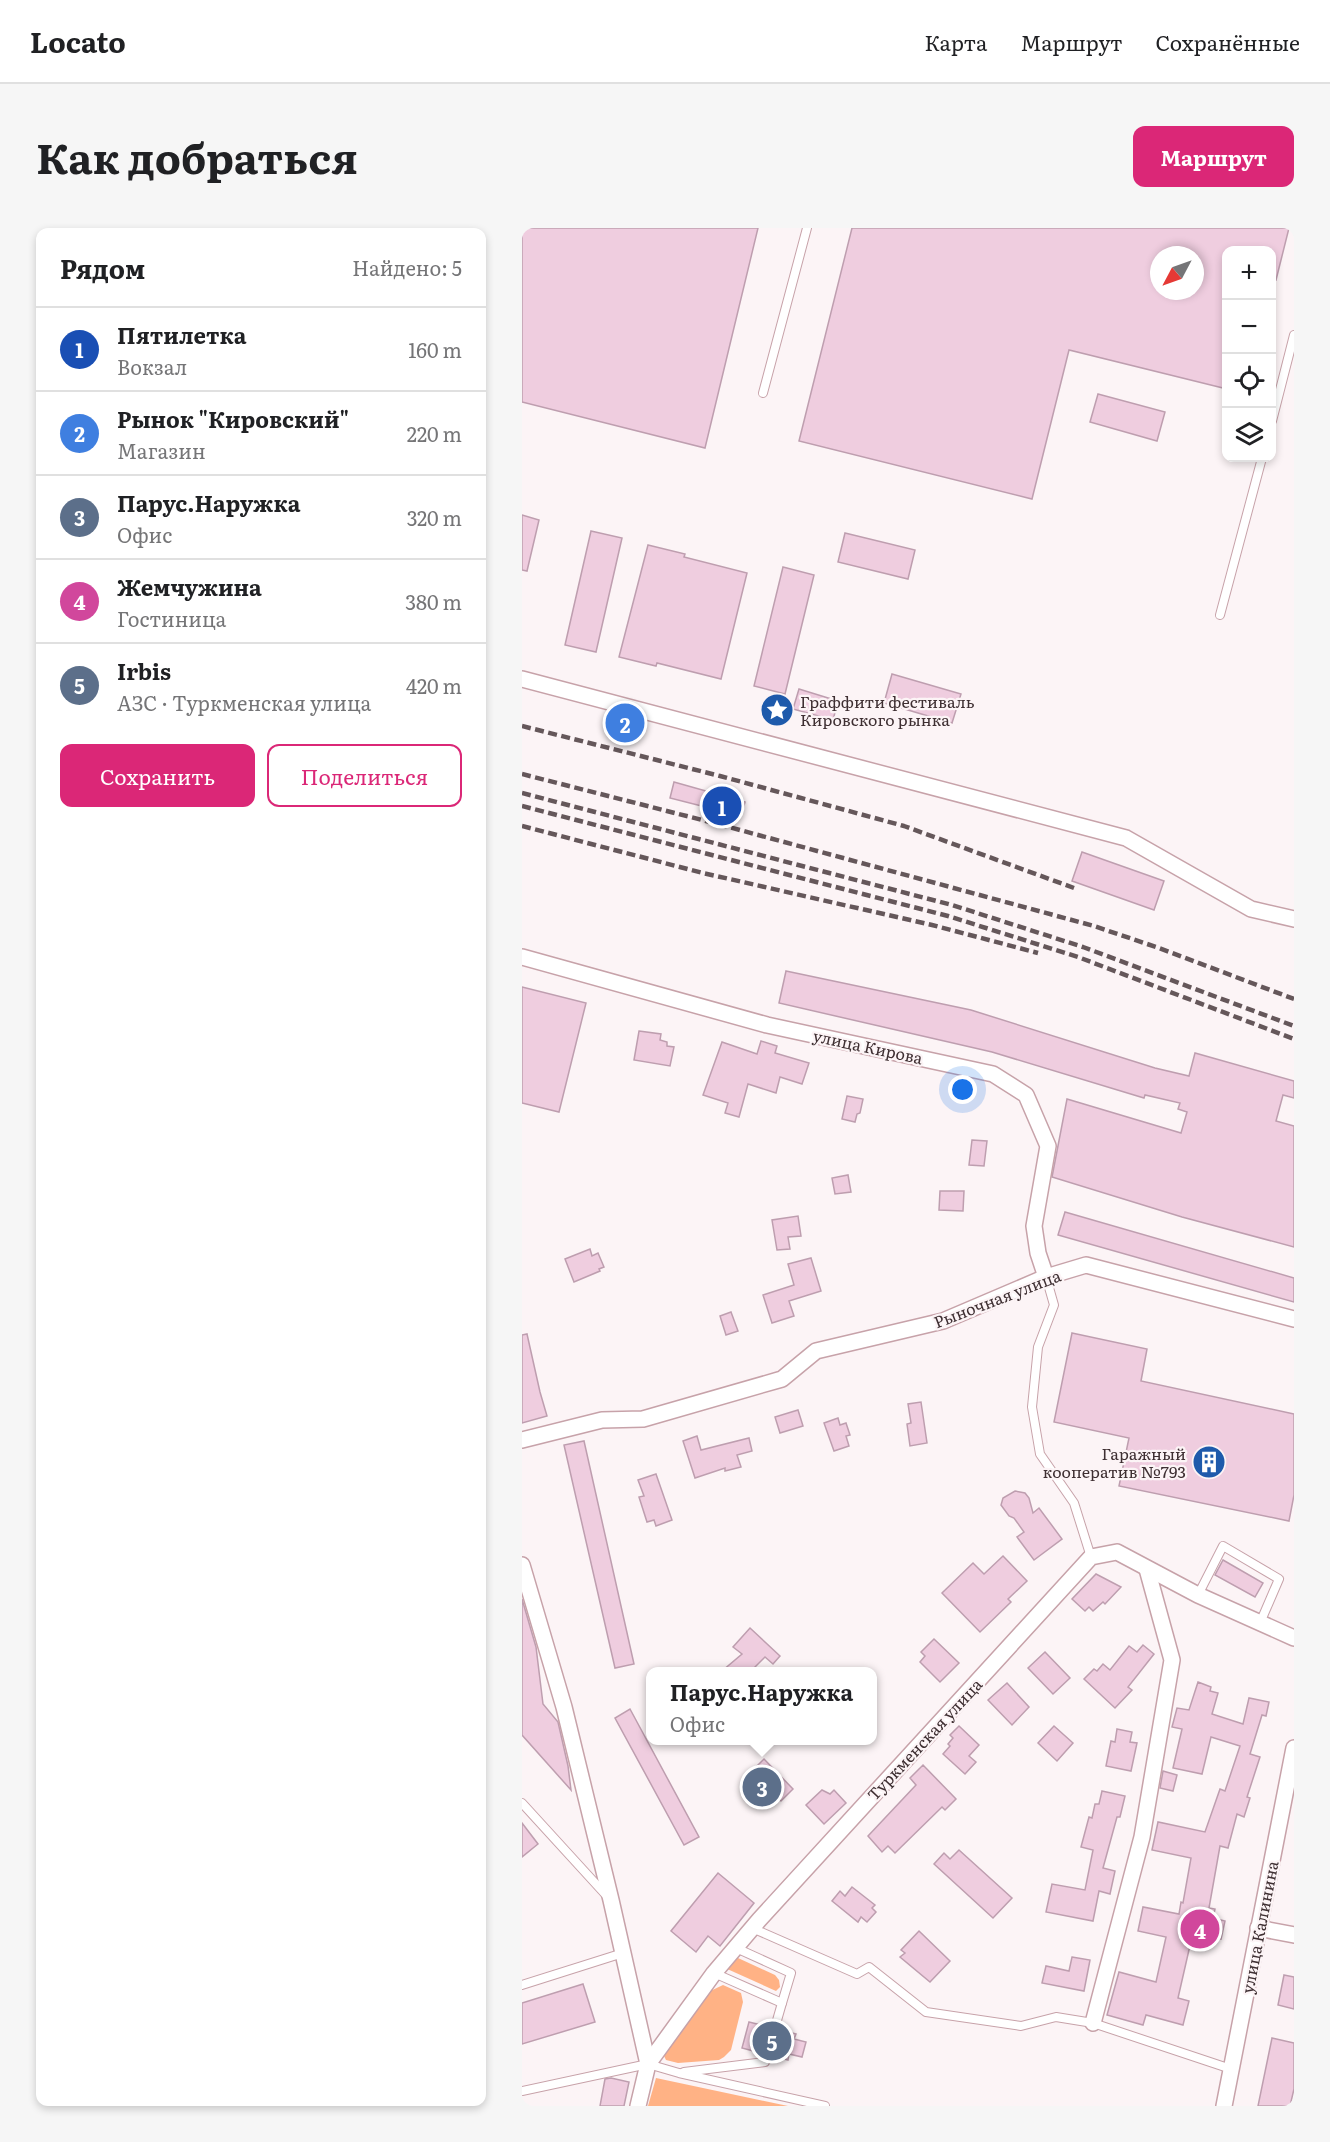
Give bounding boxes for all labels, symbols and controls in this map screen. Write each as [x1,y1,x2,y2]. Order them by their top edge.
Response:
text: Locato [30,20,126,62]
text: Карта [924,26,987,57]
text: Маршрут [1020,26,1122,57]
text: Сохранённые [1155,26,1300,57]
text: Как добраться [36,125,358,187]
button: Маршрут [1133,126,1294,187]
north arrow [1150,246,1204,300]
map controls [1222,246,1276,462]
button: + [1222,246,1276,300]
text: Рядом [60,248,145,287]
text: Найдено: 5 [352,252,462,282]
button: − [1222,300,1276,354]
text: Пятилетка [117,318,246,351]
text: 1 [75,334,84,364]
text: 160 m [408,334,462,364]
text: Вокзал [117,351,187,381]
button: locate [1222,354,1276,408]
text: Рынок "Кировский" [117,402,349,435]
button: layers [1222,408,1276,462]
text: 2 [74,418,85,448]
text: 220 m [407,418,462,448]
text: Магазин [117,435,206,465]
text: Парус.Наружка [117,486,300,519]
text: 3 [74,502,85,532]
text: 320 m [407,502,462,532]
text: Офис [117,519,172,549]
text: Жемчужина [117,570,262,603]
text: 4 [73,586,86,616]
text: 380 m [405,586,462,616]
text: Гостиница [117,603,226,633]
text: Irbis [117,654,171,687]
text: 5 [74,670,85,700]
text: 420 m [406,670,462,700]
text: АЗС · Туркменская улица [117,687,371,717]
place label: Граффити фестиваль Кировского рынка [800,689,975,731]
place icon: Граффити фестиваль Кировского рынка [759,692,795,728]
pin: 2 [606,700,644,746]
button: Сохранить [60,744,255,807]
button: Поделиться [267,744,462,807]
pin: 1 [702,784,742,828]
street label: улица Кирова [811,1023,925,1069]
your location [948,1075,977,1104]
street label: Рыночная улица [930,1263,1064,1333]
place label: Гаражный кооператив №793 [1043,1441,1186,1483]
building icon: Гаражный кооператив №793 [1191,1444,1227,1480]
popup [646,1667,877,1745]
street label: Туркменская улица [861,1672,987,1806]
text: Парус.Наружка [670,1675,853,1708]
text: Офис [670,1708,725,1738]
pin: 3 [742,1764,782,1810]
street label: улица Калинина [1234,1858,1284,1995]
pin: 4 [1180,1906,1220,1952]
pin: 5 [752,2018,792,2064]

